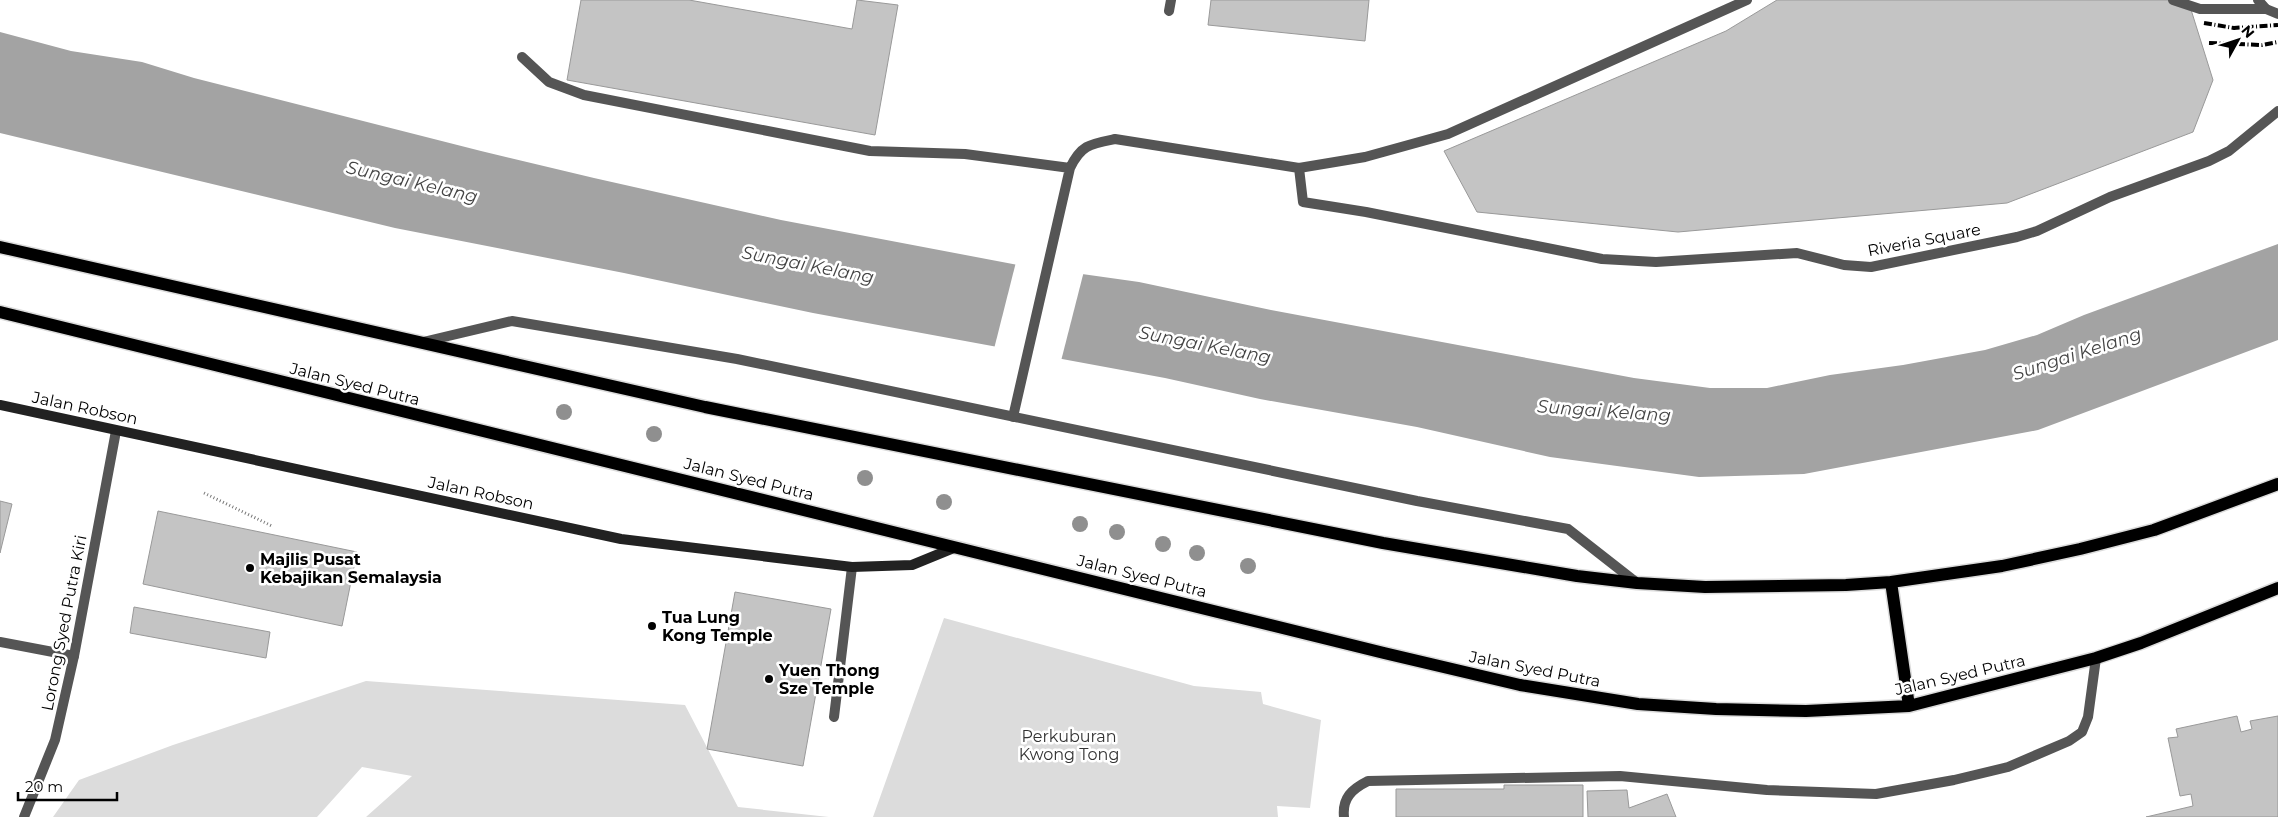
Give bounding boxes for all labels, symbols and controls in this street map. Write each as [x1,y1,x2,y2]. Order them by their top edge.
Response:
north arrow [2213,15,2263,65]
text: N [2237,22,2258,42]
water label: Sungai Kelang [344,156,480,208]
street label: Riveria Square [1866,220,1982,260]
water label: Sungai Kelang [740,241,876,289]
water label: Sungai Kelang [1137,321,1273,369]
water label: Sungai Kelang [2010,323,2144,385]
street label: Jalan Syed Putra [287,358,422,409]
street label: Jalan Robson [30,387,139,428]
water label: Sungai Kelang [1536,395,1672,427]
street label: Jalan Syed Putra [681,453,816,504]
street label: Jalan Robson [426,472,535,513]
street label: Lorong Syed Putra Kiri [38,533,90,713]
place label: Majlis Pusat Kebajikan Semalaysia [260,550,442,587]
street label: Jalan Syed Putra [1074,550,1209,601]
marker: Majlis Pusat Kebajikan Semalaysia [244,562,256,574]
place label: Tua Lung Kong Temple [662,608,773,645]
marker: Tua Lung Kong Temple [646,620,658,632]
street label: Jalan Syed Putra [1467,647,1602,691]
street label: Jalan Syed Putra [1892,651,2027,699]
place label: Yuen Thong Sze Temple [778,661,880,698]
marker: Yuen Thong Sze Temple [763,673,775,685]
park label: Perkuburan Kwong Tong [1019,727,1119,764]
scale bar [18,770,116,802]
text: 20 m [25,777,63,796]

